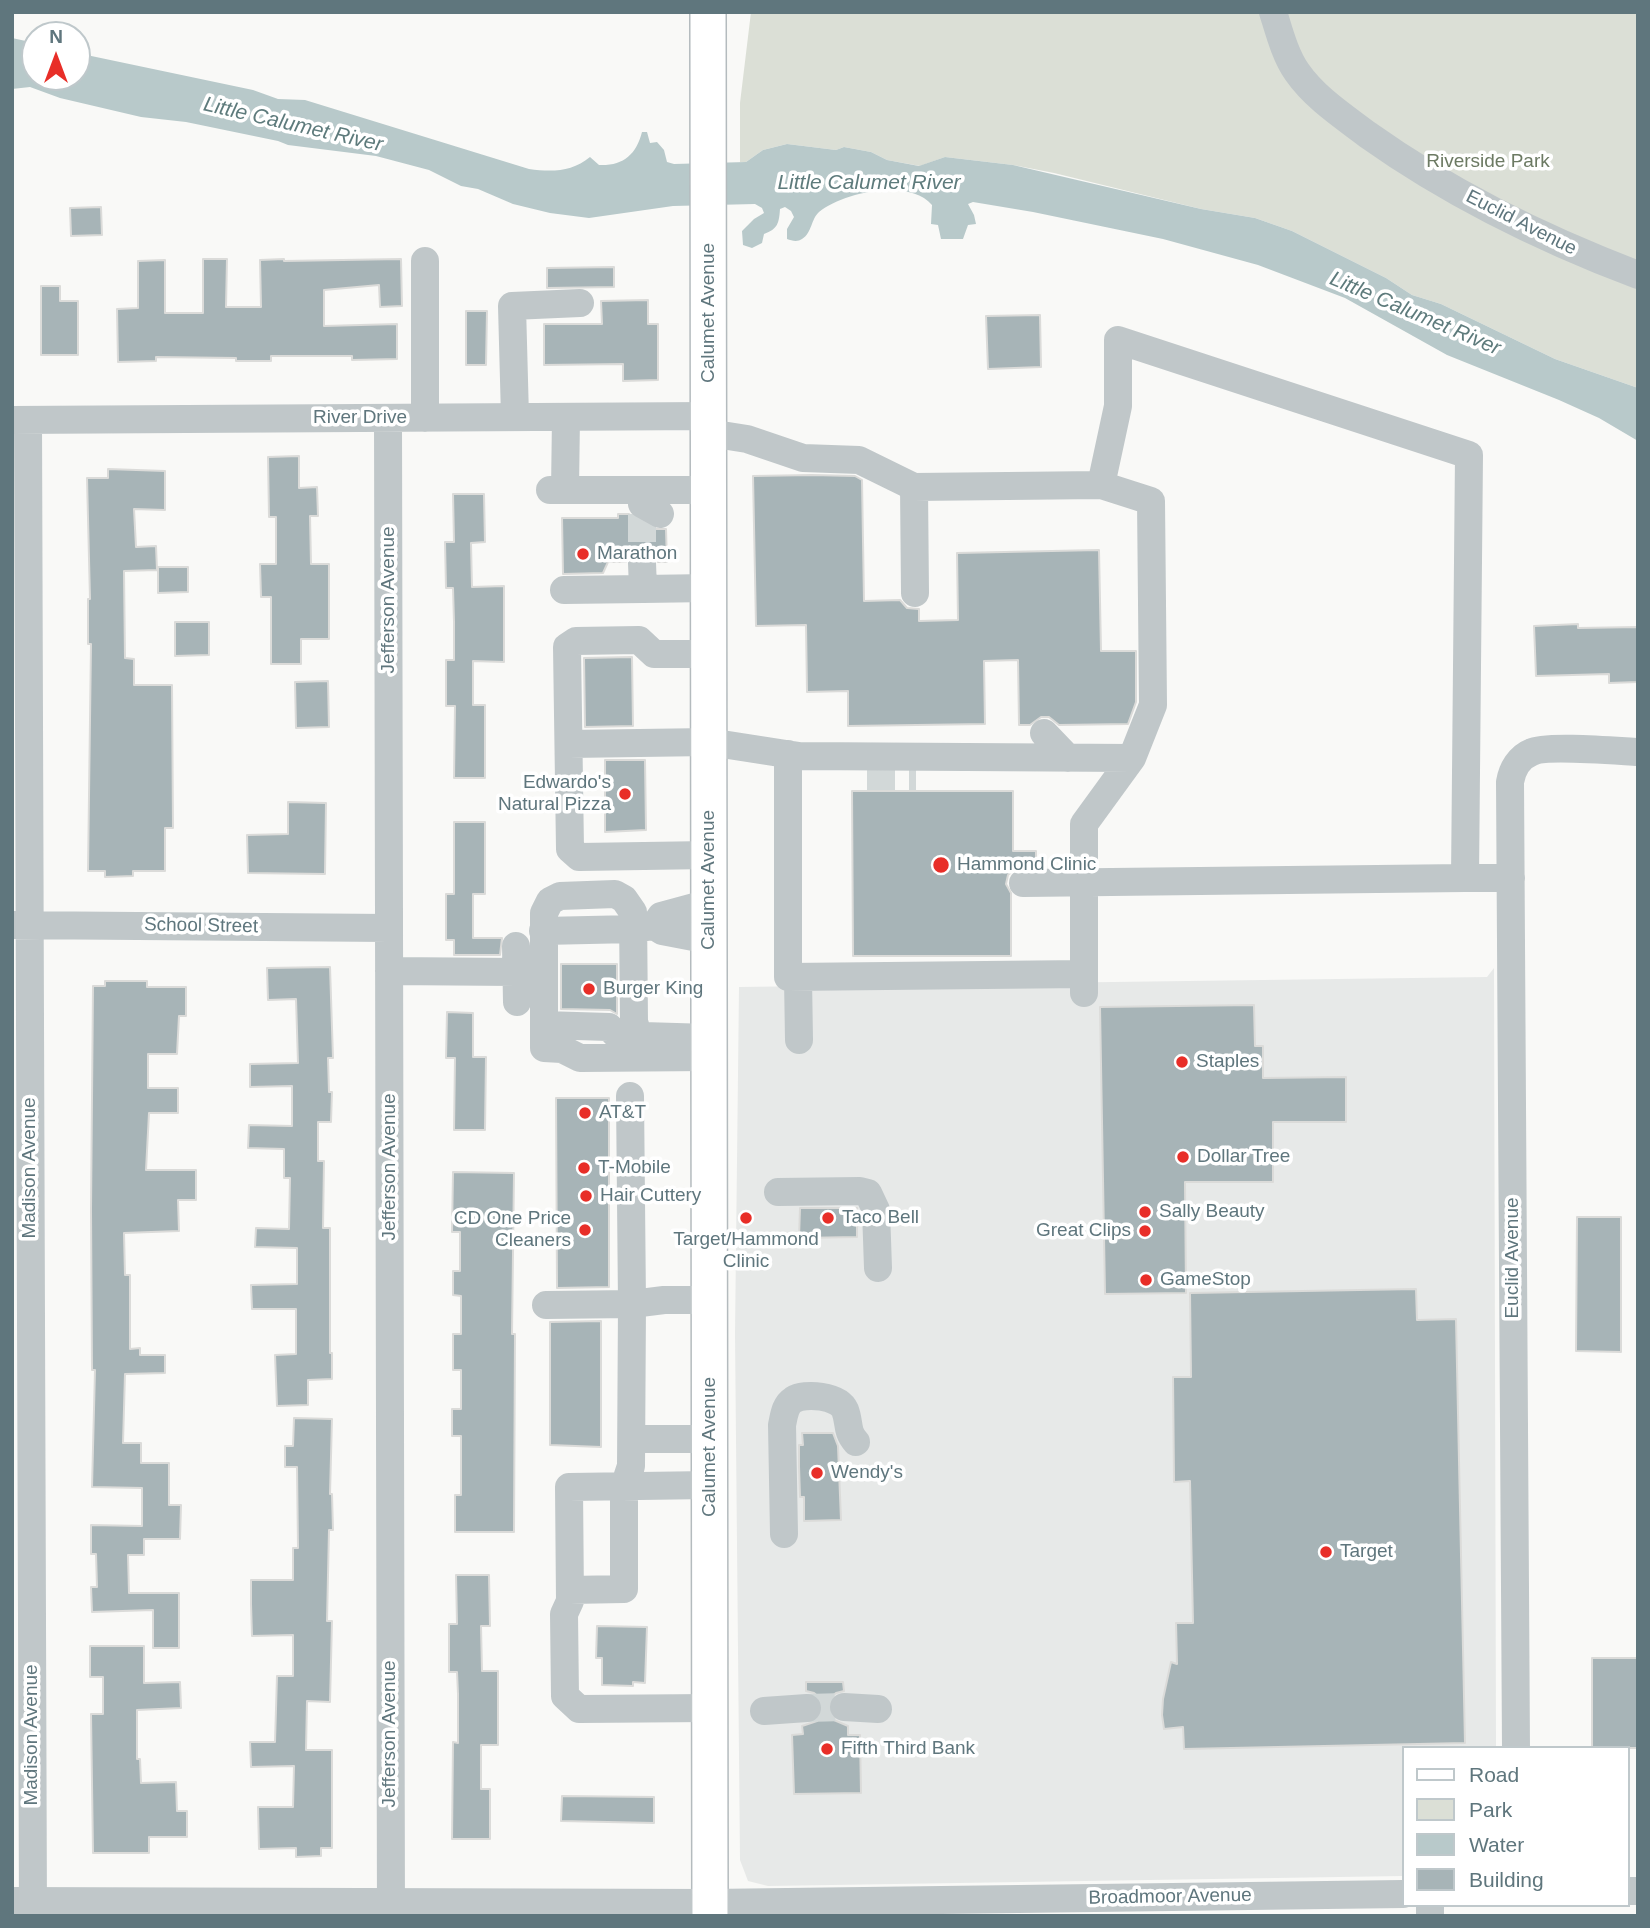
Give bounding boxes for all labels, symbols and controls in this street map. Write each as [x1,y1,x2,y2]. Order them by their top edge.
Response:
north arrow [21,21,91,91]
text: N [49,26,63,47]
water label: Little Calumet River [201,92,385,158]
park label: Riverside Park [1426,151,1550,173]
water label: Little Calumet River [777,170,961,196]
street label: Euclid Avenue [1462,185,1580,261]
street label: Calumet Avenue [698,243,720,383]
water label: Little Calumet River [1326,267,1504,361]
street label: River Drive [313,407,407,429]
street label: Jefferson Avenue [378,526,400,674]
place label: Marathon [597,543,677,565]
marker: Marathon [575,546,591,562]
place label: Edwardo's Natural Pizza [498,772,611,816]
marker: Edwardo's Natural Pizza [617,786,633,802]
street label: Calumet Avenue [698,810,720,950]
place label: Hammond Clinic [957,854,1096,876]
marker: Hammond Clinic [931,855,951,875]
street label: School Street [144,914,258,938]
place label: Burger King [603,978,703,1000]
marker: Burger King [581,981,597,997]
place label: Staples [1196,1051,1259,1073]
marker: Staples [1174,1054,1190,1070]
street label: Jefferson Avenue [379,1093,401,1241]
street label: Madison Avenue [19,1097,41,1239]
place label: AT&T [599,1102,646,1124]
marker: AT&T [577,1105,593,1121]
place label: Dollar Tree [1197,1146,1290,1168]
marker: Dollar Tree [1175,1149,1191,1165]
place label: T-Mobile [598,1157,671,1179]
marker: T-Mobile [576,1160,592,1176]
place label: Hair Cuttery [600,1185,701,1207]
marker: Hair Cuttery [578,1188,594,1204]
street label: Euclid Avenue [1502,1197,1524,1319]
place label: Sally Beauty [1159,1201,1265,1223]
marker: Sally Beauty [1137,1204,1153,1220]
place label: Taco Bell [842,1207,919,1229]
place label: CD One Price Cleaners [454,1208,571,1252]
marker: Target/Hammond Clinic [738,1210,754,1226]
marker: Taco Bell [820,1210,836,1226]
place label: Great Clips [1036,1220,1131,1242]
marker: CD One Price Cleaners [577,1222,593,1238]
marker: Great Clips [1137,1223,1153,1239]
place label: Target/Hammond Clinic [673,1229,819,1273]
place label: GameStop [1160,1269,1251,1291]
marker: GameStop [1138,1272,1154,1288]
street label: Calumet Avenue [699,1377,721,1517]
place label: Wendy's [831,1462,903,1484]
marker: Wendy's [809,1465,825,1481]
place label: Target [1340,1541,1393,1563]
marker: Target [1318,1544,1334,1560]
street label: Jefferson Avenue [379,1660,401,1808]
street label: Madison Avenue [21,1664,43,1806]
place label: Fifth Third Bank [841,1738,975,1760]
marker: Fifth Third Bank [819,1741,835,1757]
legend [1402,1746,1629,1907]
text: Road [1469,1763,1519,1786]
text: Park [1469,1798,1512,1821]
text: Water [1469,1833,1524,1856]
text: Building [1469,1868,1544,1891]
street label: Broadmoor Avenue [1088,1884,1252,1910]

